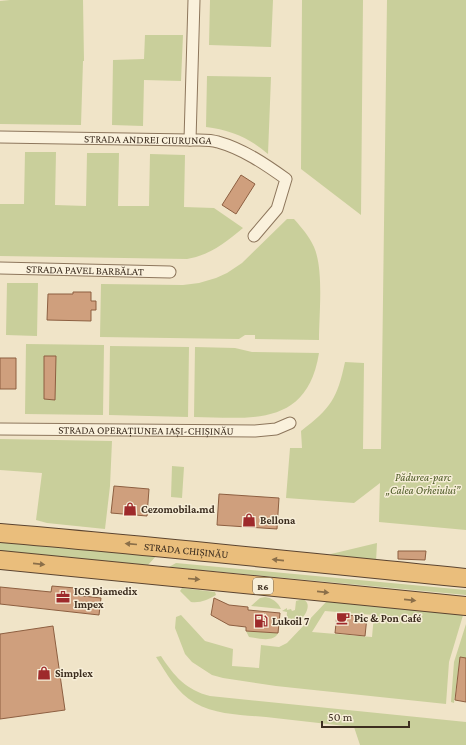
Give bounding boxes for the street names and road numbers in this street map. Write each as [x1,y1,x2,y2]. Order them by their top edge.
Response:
street label: STRADA ANDREI CIURUNGA [84,132,213,146]
street label: STRADA PAVEL BARBĂLAT [26,263,144,277]
street label: STRADA OPERAȚIUNEA IAȘI-CHIȘINĂU [58,423,234,439]
street label: STRADA CHIȘINĂU [143,540,229,560]
road number: R6 [253,578,273,594]

